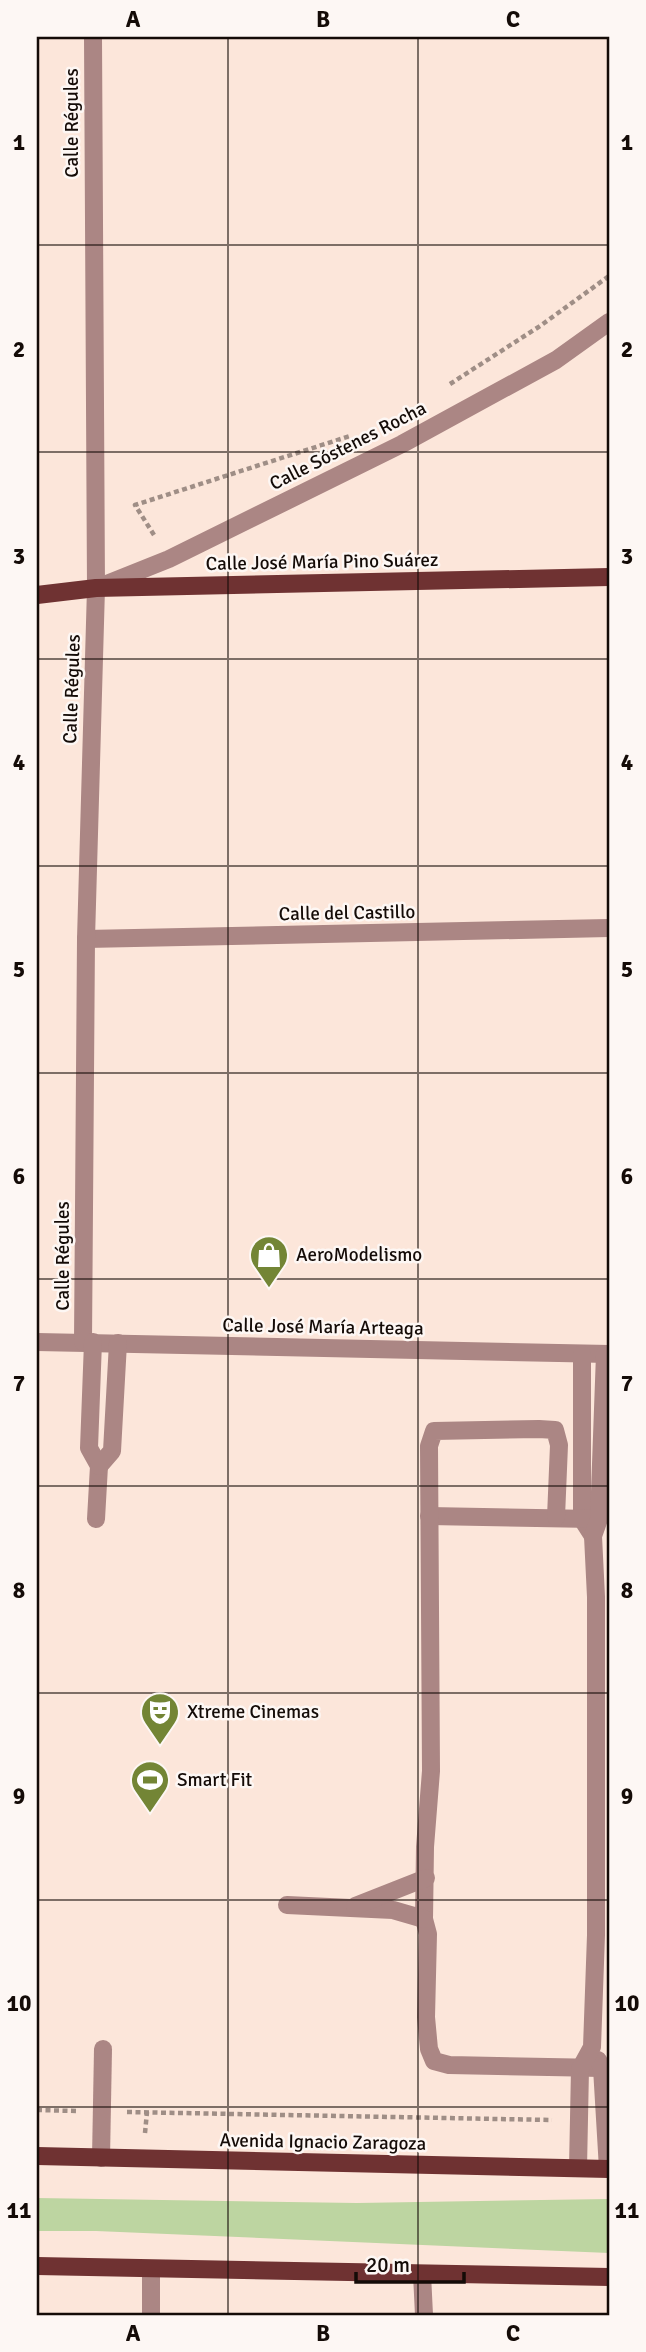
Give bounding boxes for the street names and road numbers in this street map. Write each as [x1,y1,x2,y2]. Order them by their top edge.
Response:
street label: Calle Régules [60,68,84,178]
street label: Calle Sóstenes Rocha [266,396,430,496]
street label: Calle José María Pino Suárez [205,548,439,576]
street label: Calle Régules [58,634,86,744]
street label: Calle del Castillo [278,900,416,926]
street label: Calle Régules [51,1201,75,1311]
street label: Calle José María Arteaga [222,1313,424,1341]
street label: Avenida Ignacio Zaragoza [219,2128,427,2156]

